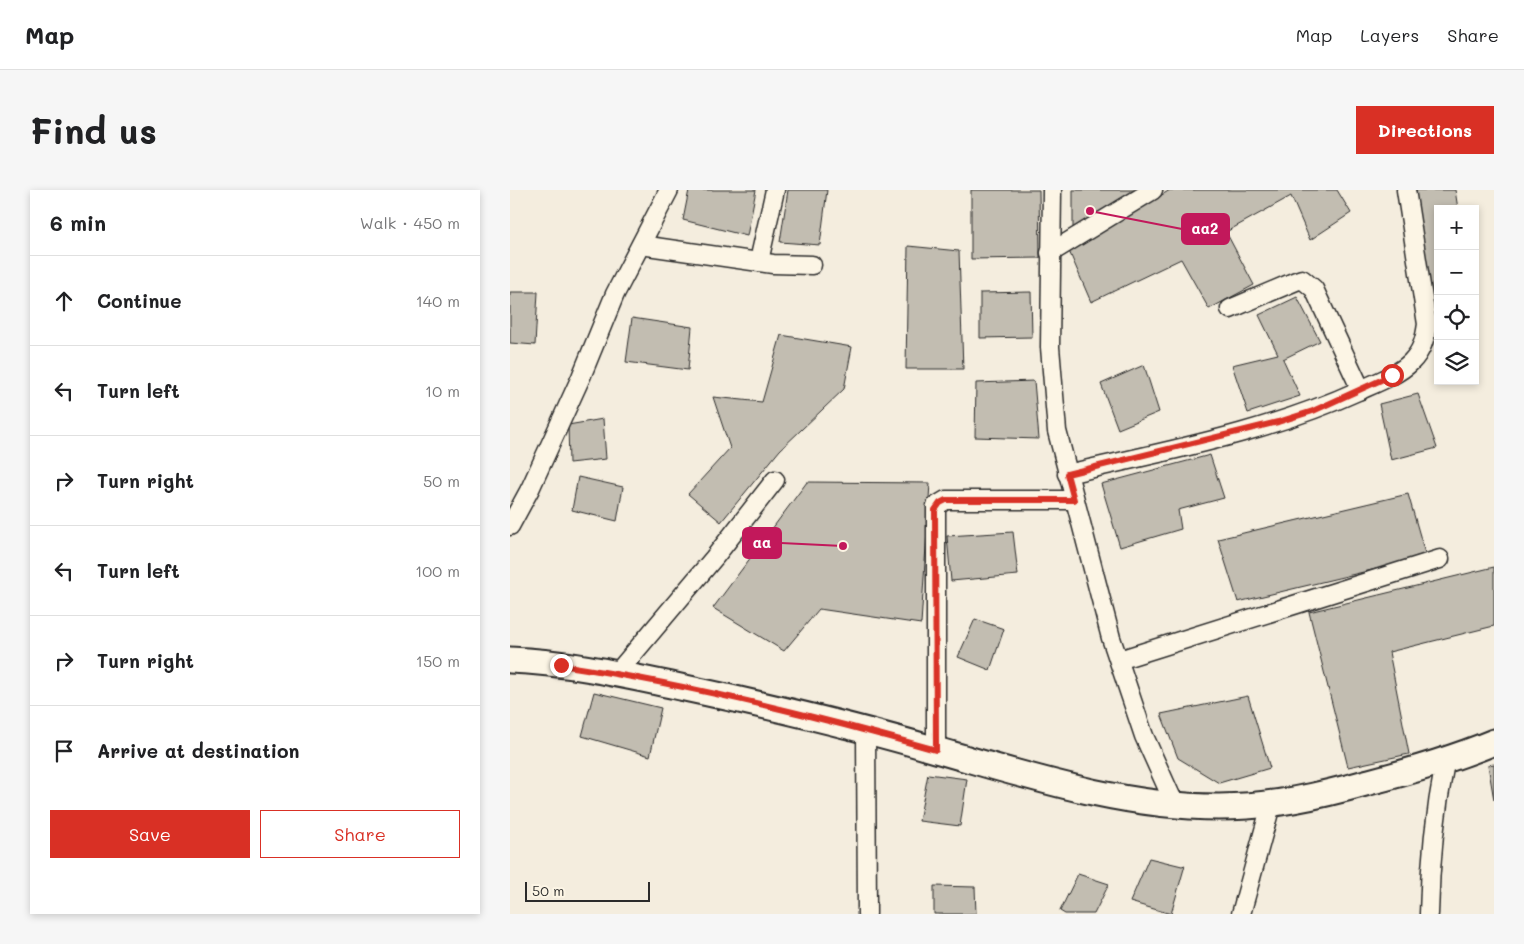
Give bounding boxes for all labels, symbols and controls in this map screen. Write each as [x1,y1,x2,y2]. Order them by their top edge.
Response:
text: Map [25,19,74,50]
text: Map [1296,23,1332,47]
text: Layers [1360,23,1419,47]
text: Share [1447,23,1499,47]
button: Directions [1356,106,1494,154]
text: Find us [30,107,157,153]
map controls [1434,205,1479,385]
button: + [1434,205,1479,250]
text: 6 min [50,209,106,236]
text: Walk · 450 m [360,212,460,233]
callout: aa2 [1182,214,1229,244]
text: aa2 [1192,218,1218,238]
button: − [1434,250,1479,295]
icon: ahead [50,287,78,315]
text: Continue [97,288,182,313]
text: 140 m [416,290,460,311]
button: locate [1434,295,1479,340]
button: layers [1434,340,1479,385]
route start [1381,364,1404,387]
icon: left [50,377,78,405]
text: Turn left [97,378,180,403]
text: 10 m [425,380,460,401]
icon: right [50,467,78,495]
text: Turn right [97,468,194,493]
text: 50 m [423,470,460,491]
callout: aa [743,528,781,558]
text: aa [753,532,771,552]
icon: left [50,557,78,585]
text: Turn left [97,558,180,583]
text: 100 m [415,560,460,581]
icon: right [50,647,78,675]
text: Turn right [97,648,194,673]
text: 150 m [416,650,460,671]
route end [550,654,573,677]
icon: arrive [50,737,78,765]
text: Arrive at destination [97,738,300,763]
button: Save [50,810,250,858]
button: Share [260,810,460,858]
scale bar [525,879,650,902]
text: 50 m [532,881,564,900]

